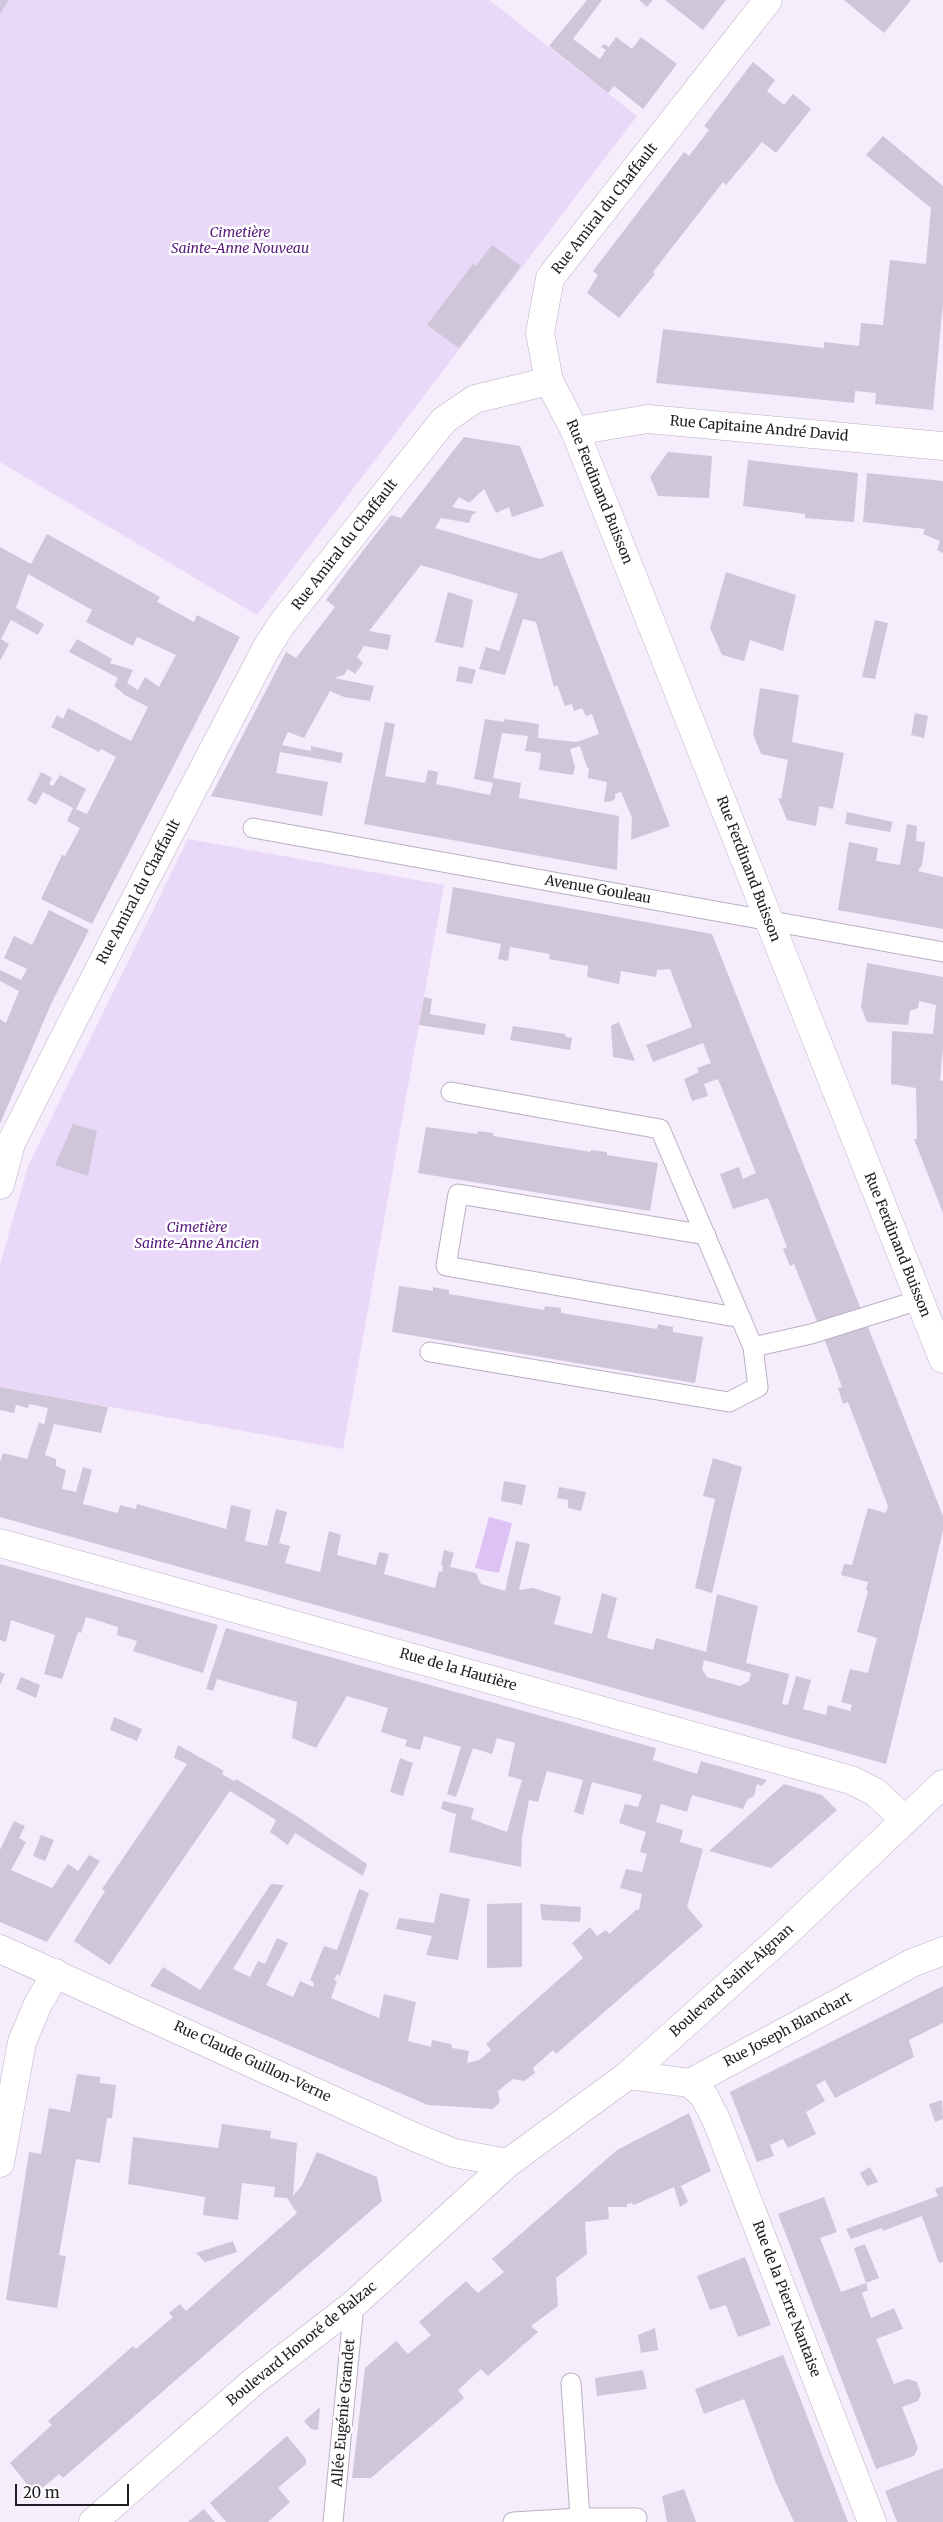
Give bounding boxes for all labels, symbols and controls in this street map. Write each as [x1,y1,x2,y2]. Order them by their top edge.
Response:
street label: Rue Amiral du Chaffault [549,140,661,278]
park label: Cimetière Sainte-Anne Nouveau [171,225,309,258]
street label: Rue Capitaine André David [669,413,849,445]
street label: Rue Ferdinand Buisson [562,417,636,567]
street label: Rue Amiral du Chaffault [289,476,401,614]
street label: Rue Ferdinand Buisson [712,794,784,944]
street label: Rue Amiral du Chaffault [94,817,184,967]
street label: Avenue Gouleau [544,872,652,908]
street label: Rue Ferdinand Buisson [860,1170,934,1320]
park label: Cimetière Sainte-Anne Ancien [134,1220,260,1252]
street label: Rue de la Hautière [398,1645,518,1695]
street label: Boulevard Saint-Aignan [667,1921,797,2041]
street label: Rue Joseph Blanchart [721,1989,855,2071]
street label: Rue Claude Guillon-Verne [171,2018,333,2106]
street label: Rue de la Pierre Nantaise [748,2218,824,2380]
street label: Boulevard Honoré de Balzac [224,2278,380,2410]
street label: Allée Eugénie Grandet [329,2338,359,2488]
scale bar [18,2474,131,2506]
text: 20 m [23,2483,60,2502]

